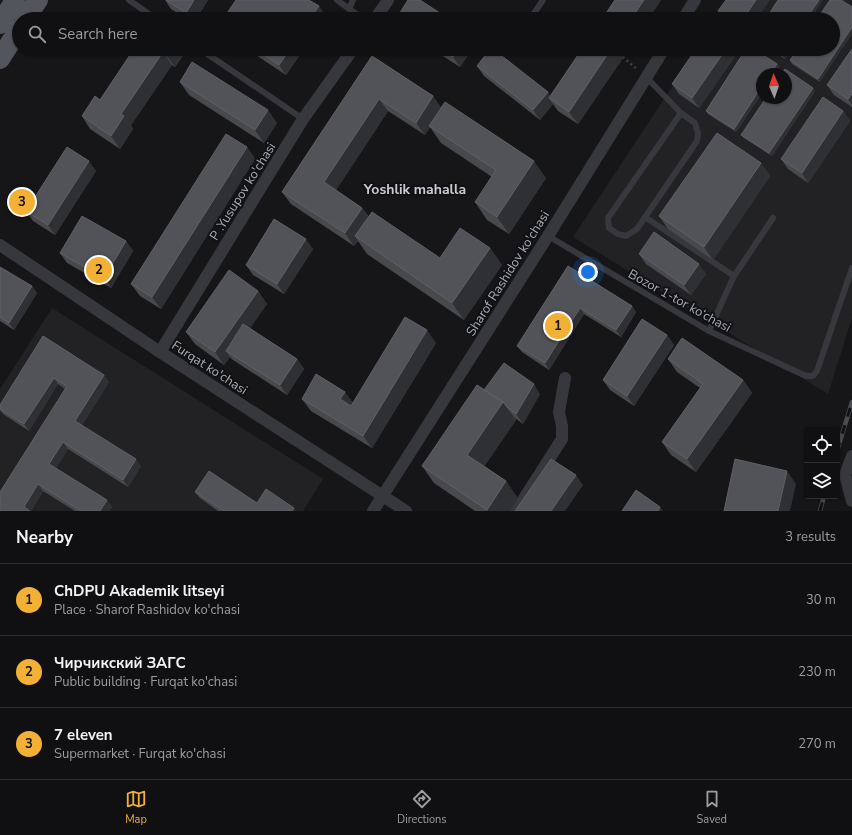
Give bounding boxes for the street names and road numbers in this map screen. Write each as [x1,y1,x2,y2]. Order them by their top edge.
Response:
street label: P .Yusupov ko'chasi [206,139,280,244]
street label: Sharof Rashidov ko'chasi [462,207,554,340]
street label: Bozor 1-tor ko‘chasi [625,265,734,337]
street label: Furqat ko'chasi [168,337,251,399]

